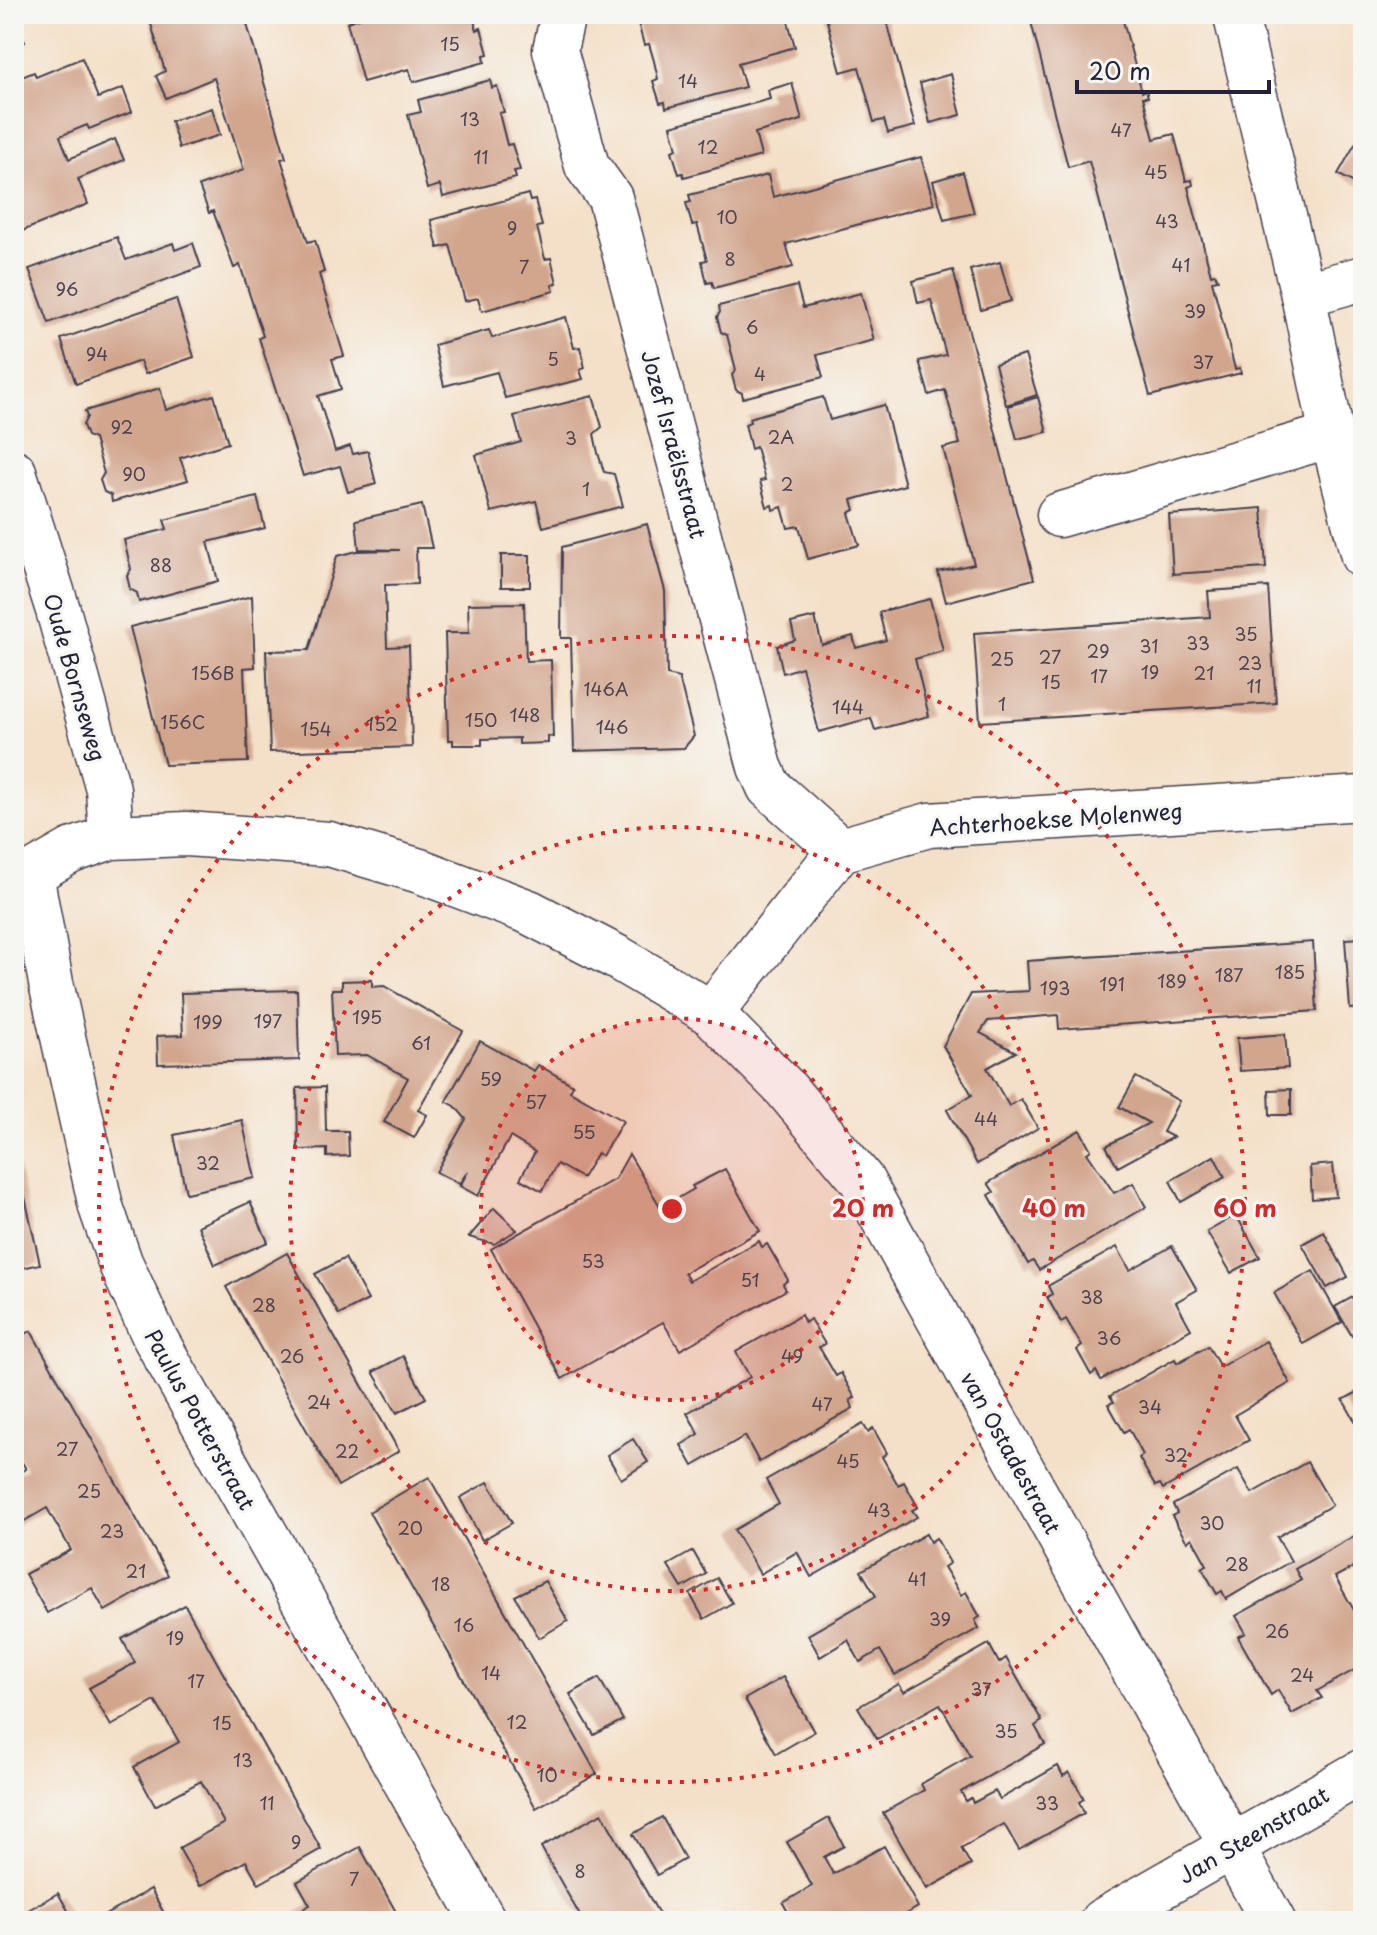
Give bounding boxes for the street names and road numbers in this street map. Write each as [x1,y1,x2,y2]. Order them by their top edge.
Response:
street label: Jozef Israëlsstraat [634,346,716,542]
street label: Oude Bornseweg [36,589,116,765]
street label: Achterhoekse Molenweg [928,793,1184,843]
street label: Paulus Potterstraat [138,1323,264,1515]
street label: van Ostadestraat [954,1365,1070,1539]
street label: Jan Steenstraat [1171,1777,1335,1891]

